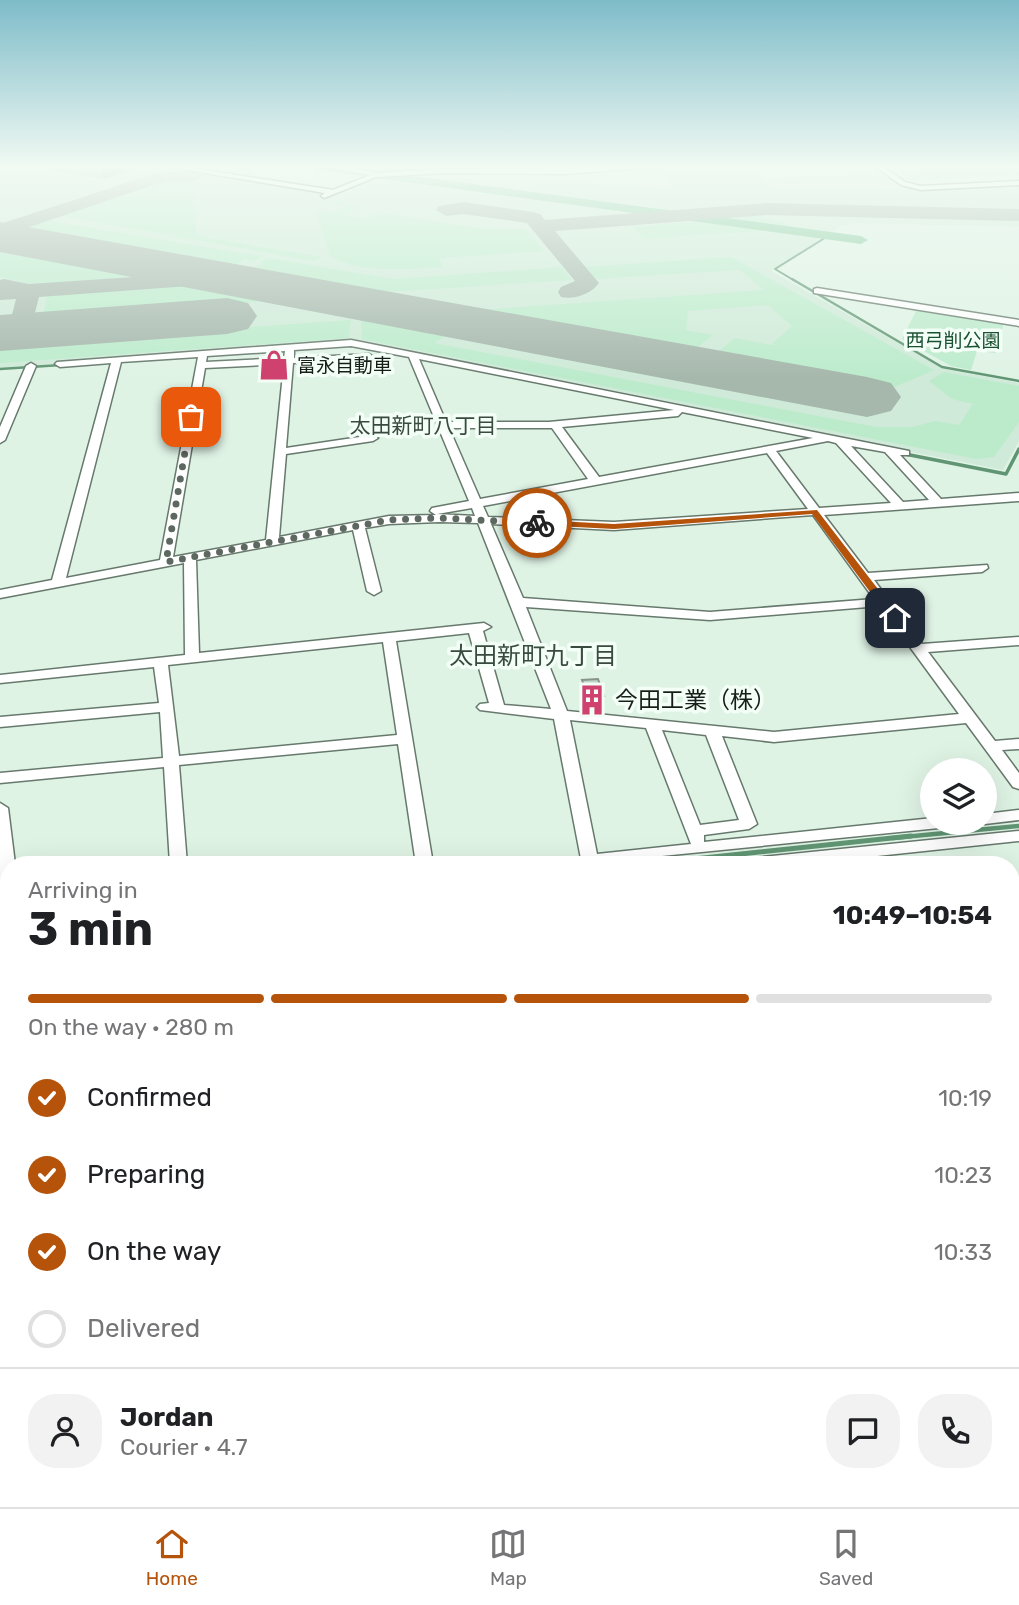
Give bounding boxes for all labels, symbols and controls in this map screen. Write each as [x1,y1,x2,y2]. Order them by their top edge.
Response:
park label: 西弓削公園 [905,329,1001,352]
shop icon: 富永自動車 [257,348,291,382]
place label: 富永自動車 [297,354,392,377]
pin [161,387,221,447]
icon: bag [172,398,210,436]
district label: 太田新町八丁目 [350,413,497,438]
courier [502,488,572,558]
icon: bike [518,504,556,542]
pin [865,588,925,648]
icon: home [876,599,914,637]
district label: 太田新町九丁目 [449,642,617,670]
building icon: 今田工業（株） [575,683,609,717]
place label: 今田工業（株） [615,686,776,714]
map controls [920,758,997,835]
button: layers [920,758,997,835]
text: Arriving in [28,876,138,904]
text: 10:49–10:54 [833,900,992,931]
text: 3 min [28,902,153,957]
text: On the way · 280 m [28,1013,234,1041]
icon: check [28,1079,66,1117]
text: Confirmed [87,1082,212,1113]
text: 10:19 [938,1084,992,1112]
icon: check [28,1156,66,1194]
text: Preparing [87,1159,205,1190]
text: 10:23 [934,1161,992,1189]
icon: check [28,1233,66,1271]
text: On the way [87,1236,221,1267]
text: 10:33 [934,1238,992,1266]
text: Delivered [87,1313,200,1344]
button: person [28,1394,102,1468]
button: chat [826,1394,900,1468]
button: phone [918,1394,992,1468]
text: Jordan [120,1402,213,1433]
text: Courier · 4.7 [120,1433,247,1461]
tab: Home [146,1525,198,1590]
tab: Map [489,1525,527,1590]
tab: Saved [819,1525,873,1590]

